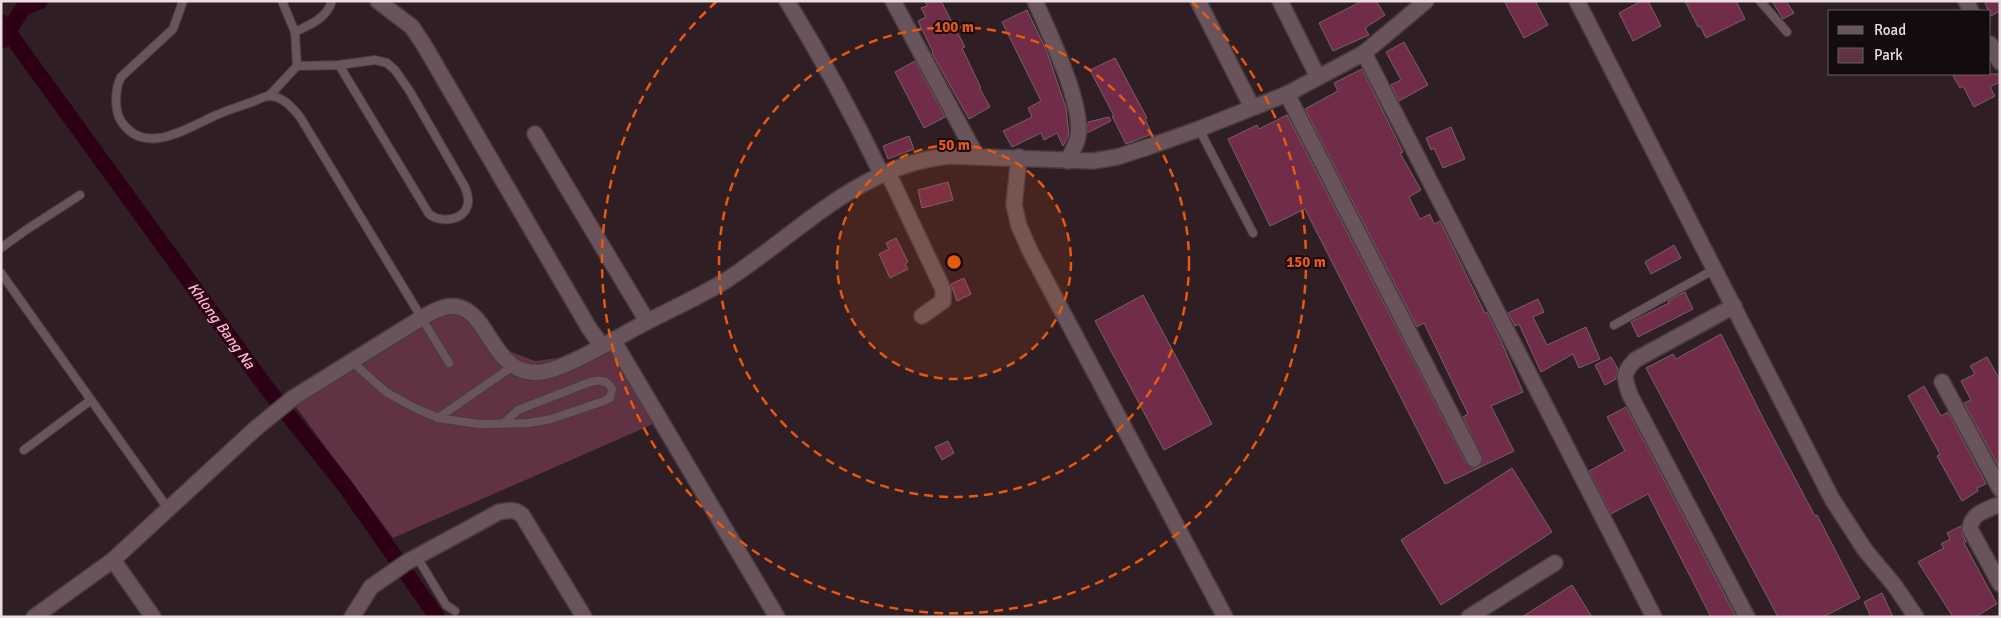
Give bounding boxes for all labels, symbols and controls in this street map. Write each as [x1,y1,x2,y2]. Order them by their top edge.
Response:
legend [1828,10,1991,75]
text: 100 m [934,18,974,36]
text: Road [1874,21,1906,39]
text: Park [1874,46,1903,64]
text: 50 m [938,136,970,154]
centre of rings [945,253,963,271]
text: 150 m [1286,253,1326,271]
water label: Khlong Bang Na [184,279,259,373]

